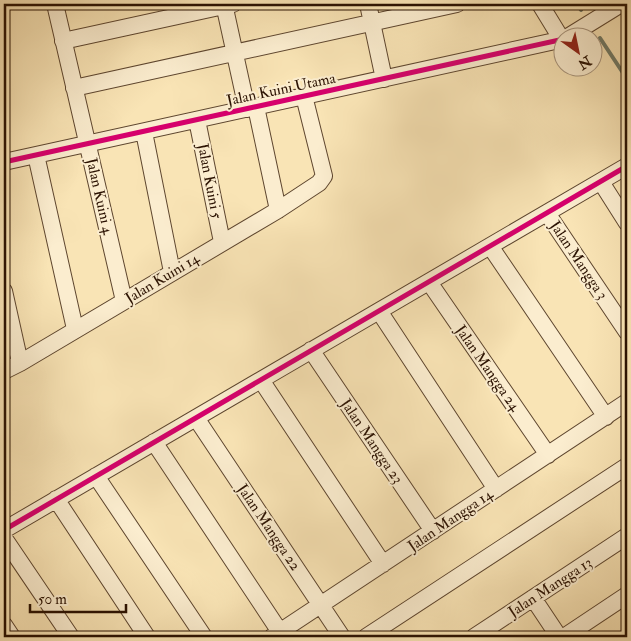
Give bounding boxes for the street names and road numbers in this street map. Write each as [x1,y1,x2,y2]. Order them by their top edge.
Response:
street label: Jalan Kuini Utama [224,69,338,111]
street label: Jalan Kuini 5 [192,141,226,221]
street label: Jalan Kuini 4 [80,155,118,237]
street label: Jalan Mangga 3 [544,216,612,304]
street label: Jalan Kuini 14 [121,248,204,309]
street label: Jalan Mangga 24 [449,321,525,416]
street label: Jalan Mangga 23 [335,394,407,488]
street label: Jalan Mangga 22 [231,480,305,575]
street label: Jalan Mangga 14 [403,484,498,557]
street label: Jalan Mangga 13 [504,553,596,623]

